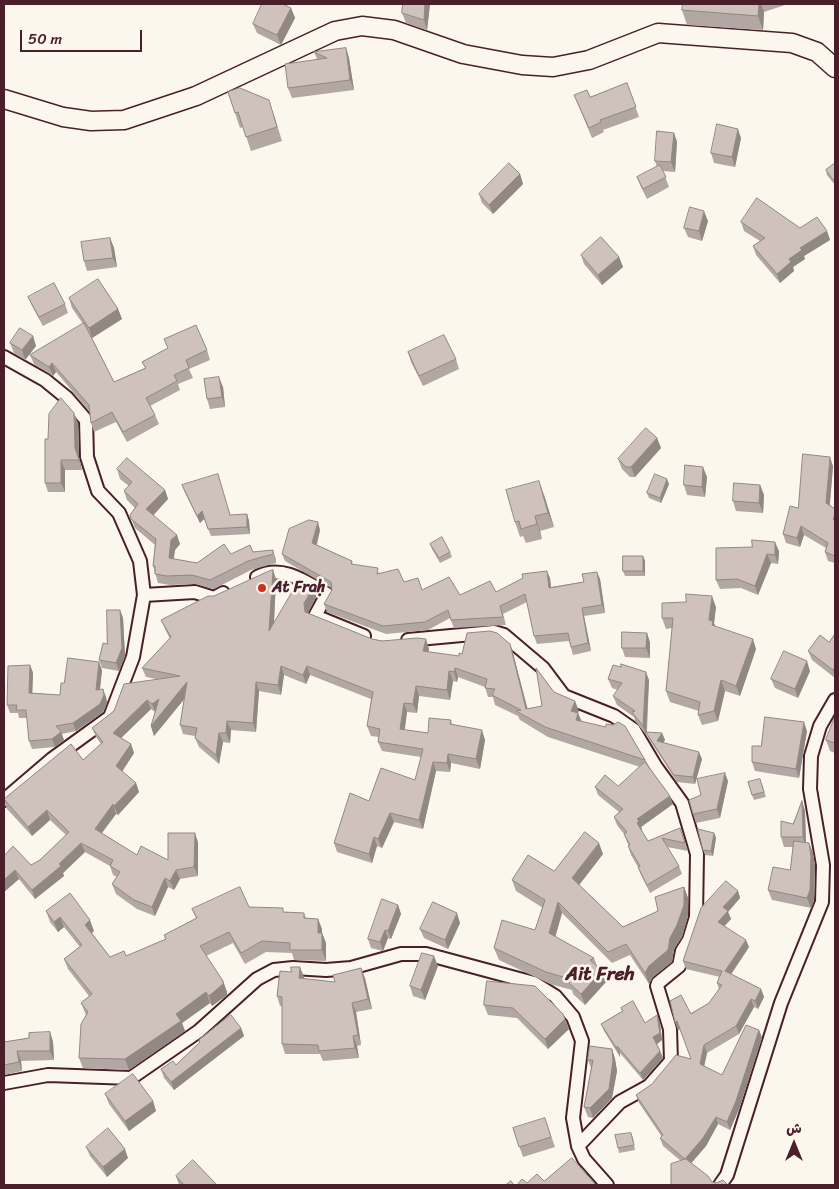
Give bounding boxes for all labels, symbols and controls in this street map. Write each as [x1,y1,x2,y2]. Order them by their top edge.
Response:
scale bar [22,20,145,52]
text: 50 m [28,26,62,52]
place label: At Fraḥ [272,578,325,598]
marker: At Fraḥ [256,582,268,594]
district label: Ait Freh [566,964,634,986]
text: ش [786,1116,802,1141]
north arrow [769,1119,819,1169]

